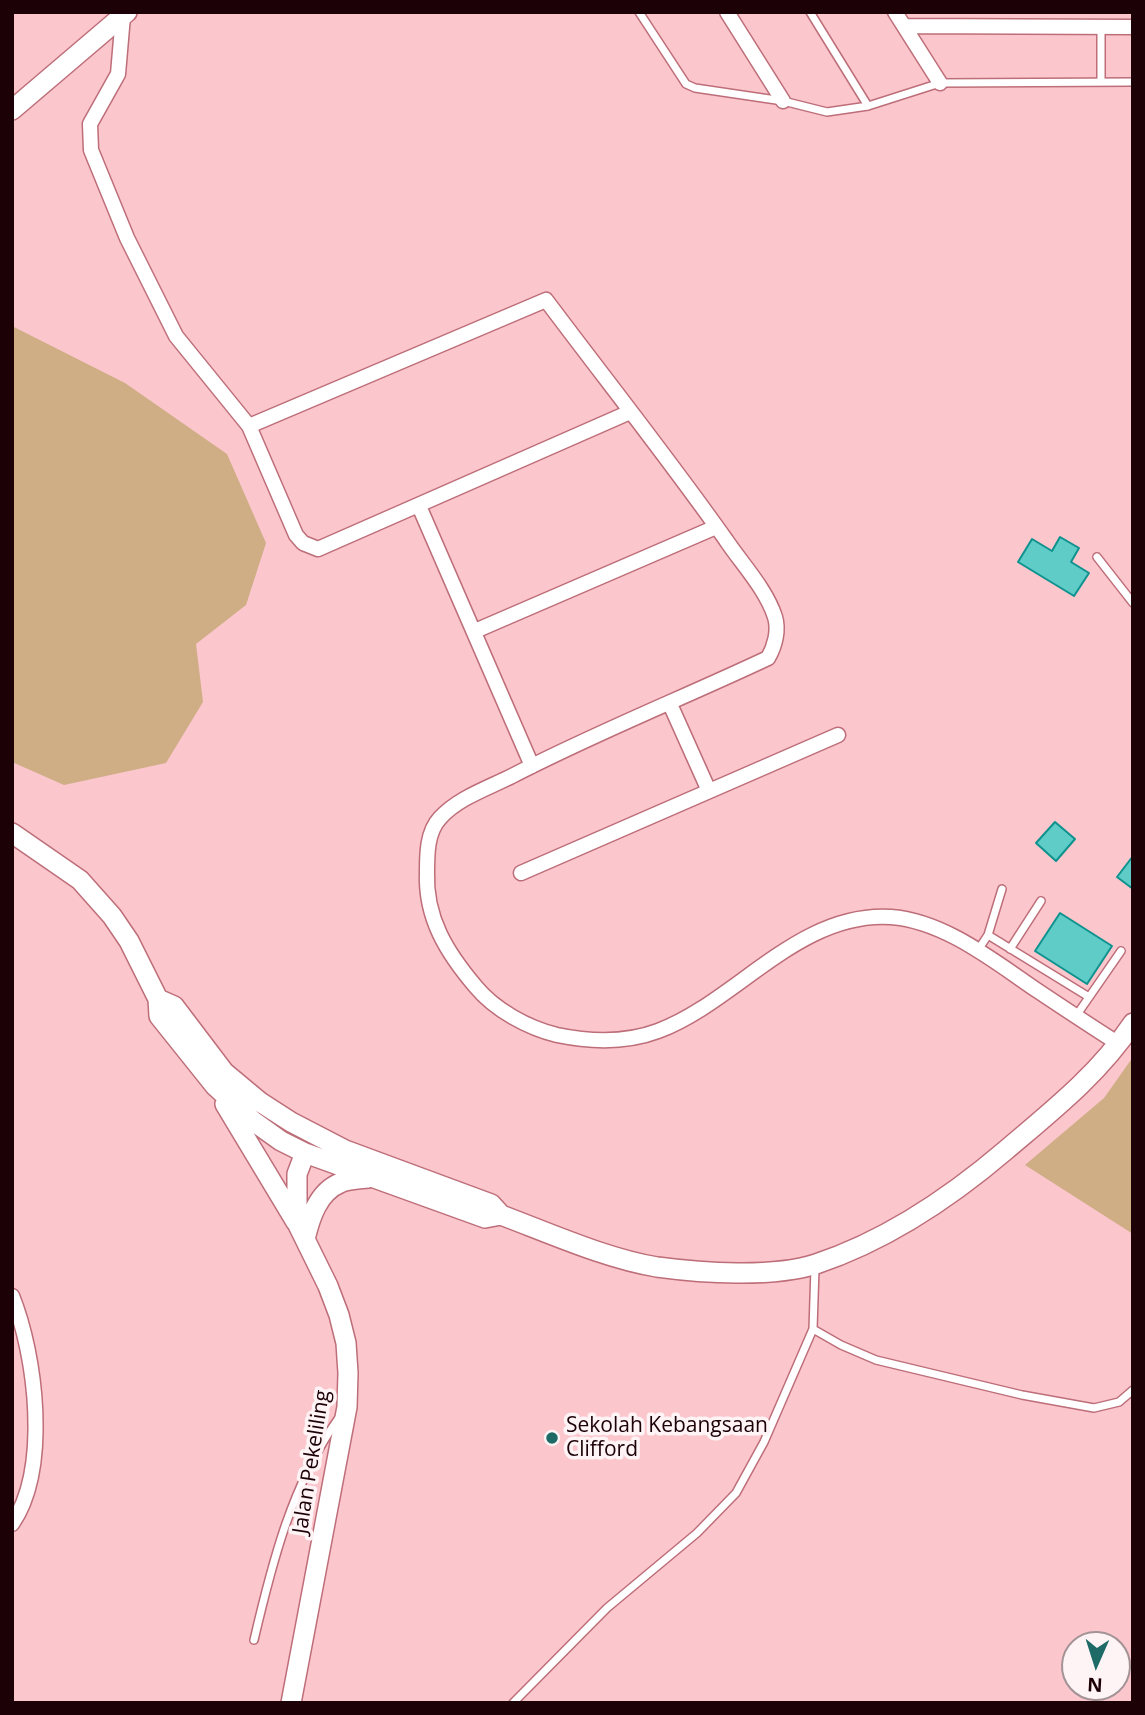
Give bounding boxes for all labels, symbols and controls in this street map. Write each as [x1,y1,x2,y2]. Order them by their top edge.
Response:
street label: Jalan Pekeliling [288,1388,336,1536]
place label: Sekolah Kebangsaan Clifford [566,1413,768,1463]
marker: Sekolah Kebangsaan Clifford [544,1430,560,1446]
north arrow [1061,1631,1131,1701]
text: N [1087,1672,1103,1698]

